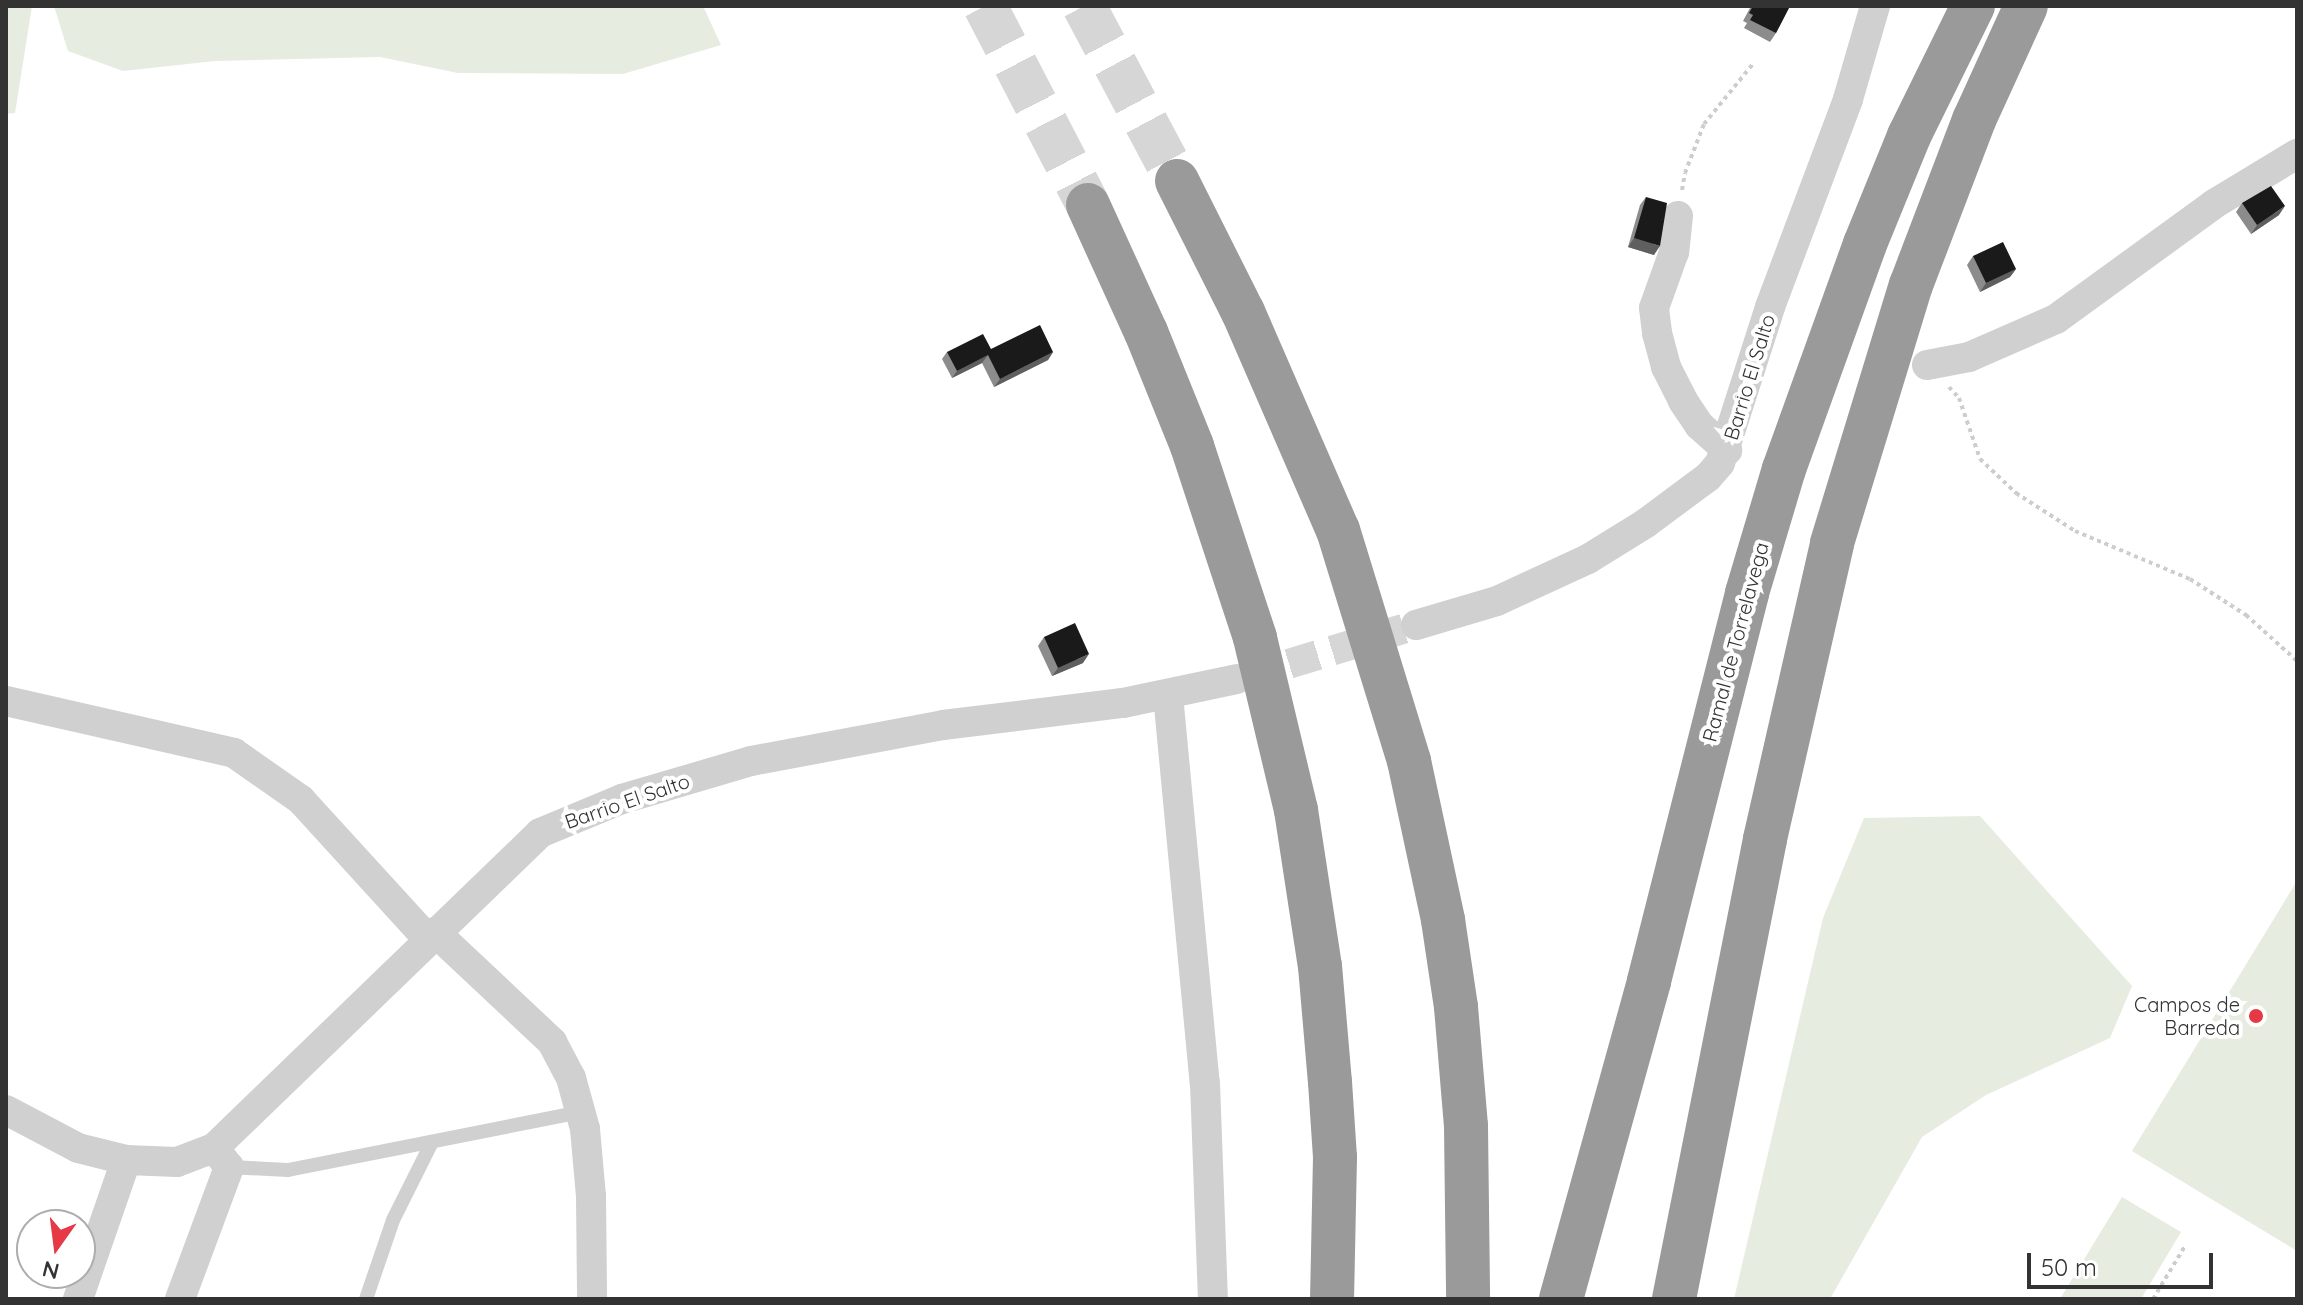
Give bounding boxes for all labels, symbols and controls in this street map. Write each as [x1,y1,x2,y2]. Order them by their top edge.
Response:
street label: Barrio El Salto [1718,311,1780,443]
street label: Ramal de Torrelavega [1697,540,1773,744]
street label: Barrio El Salto [561,768,693,834]
place label: Campos de Barreda [2134,992,2240,1039]
marker: Campos de Barreda [2247,1007,2265,1025]
north arrow [16,1209,96,1289]
scale bar [2031,1237,2217,1287]
text: 50 m [2041,1252,2097,1282]
text: N [39,1255,62,1286]

